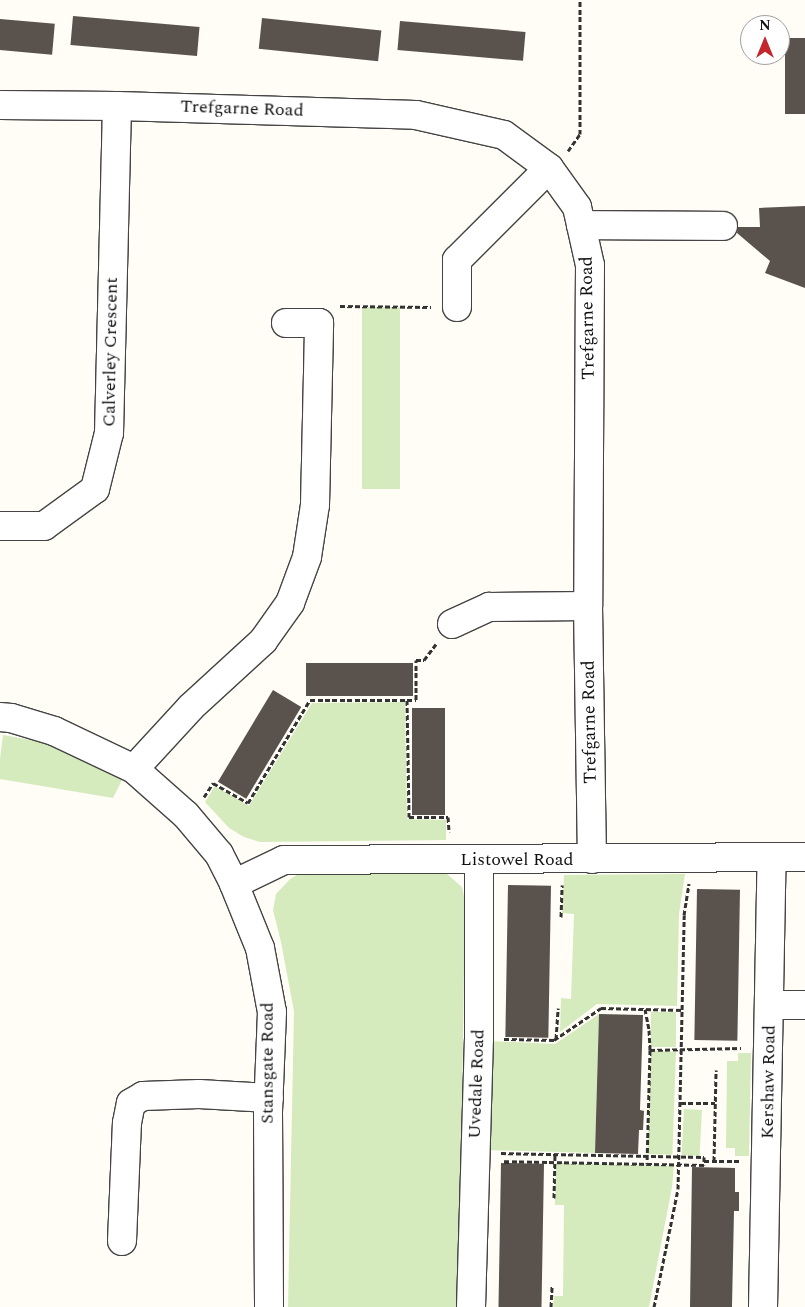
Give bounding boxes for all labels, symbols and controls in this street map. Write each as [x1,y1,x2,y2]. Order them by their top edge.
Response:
north arrow [740,15,790,65]
text: N [759,15,771,36]
street label: Trefgarne Road [180,96,304,122]
street label: Trefgarne Road [576,256,600,380]
street label: Calverley Crescent [99,277,123,427]
street label: Trefgarne Road [578,660,602,784]
street label: Listowel Road [460,849,574,871]
street label: Stansgate Road [257,1002,279,1124]
street label: Kershaw Road [757,1025,781,1139]
street label: Uvedale Road [464,1029,490,1139]

